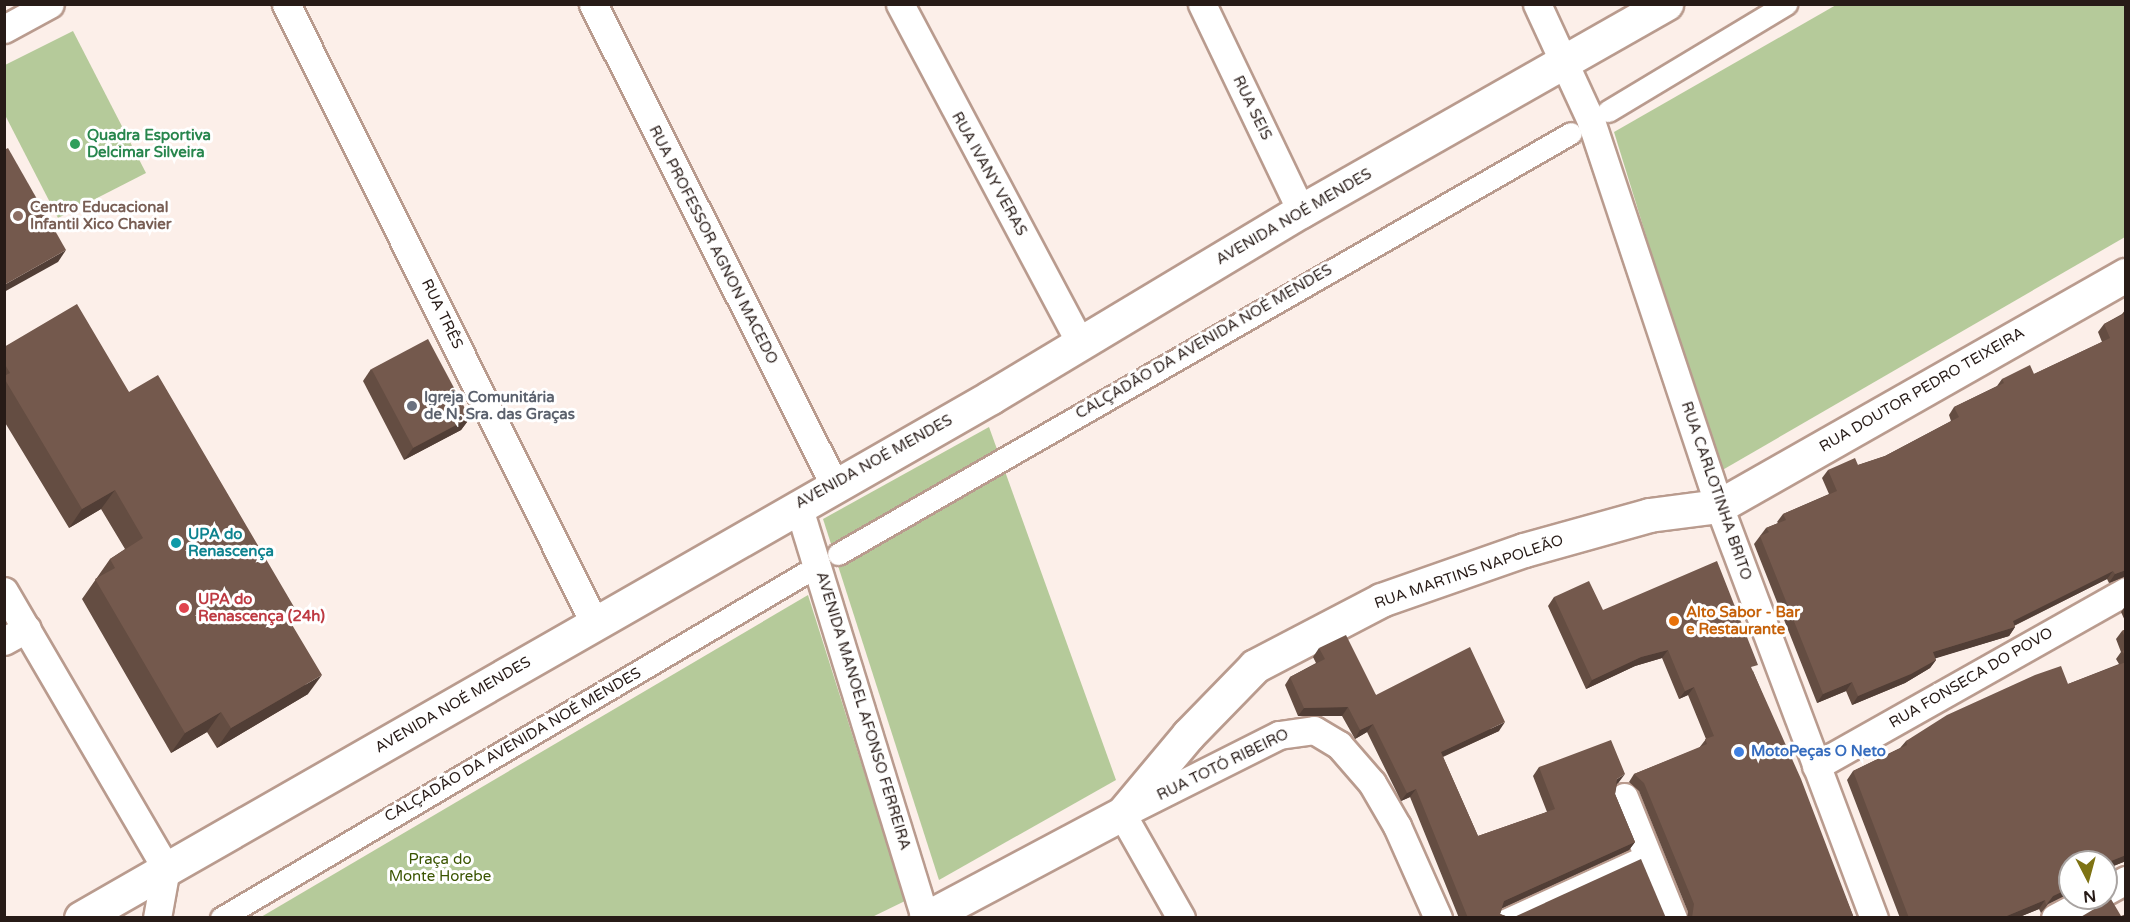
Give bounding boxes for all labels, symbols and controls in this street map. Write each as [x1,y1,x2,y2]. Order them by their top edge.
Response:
street label: RUA SEIS [1229,73,1275,143]
street label: RUA IVANY VERAS [948,109,1030,239]
street label: RUA PROFESSOR AGNON MACEDO [645,123,781,367]
place label: Quadra Esportiva Delcimar Silveira [87,126,211,161]
marker: Quadra Esportiva Delcimar Silveira [68,137,82,151]
street label: AVENIDA NOÉ MENDES [1213,165,1375,269]
place label: Centro Educacional Infantil Xico Chavier [30,198,172,233]
marker: Centro Educacional Infantil Xico Chavier [11,209,25,223]
street label: CALÇADÃO DA AVENIDA NOÉ MENDES [1073,261,1335,423]
street label: RUA TRÊS [417,276,467,352]
street label: RUA DOUTOR PEDRO TEIXEIRA [1816,324,2028,456]
place label: Igreja Comunitária de N. Sra. das Graças [424,388,575,423]
marker: Igreja Comunitária de N. Sra. das Graças [405,399,419,413]
street label: RUA CARLOTINHA BRITO [1677,399,1755,583]
street label: AVENIDA NOÉ MENDES [792,411,956,513]
place label: UPA do Renascença [188,525,274,560]
street label: RUA MARTINS NAPOLEÃO [1372,531,1566,613]
marker: UPA do Renascença [169,536,183,550]
street label: AVENIDA MANOEL AFONSO FERREIRA [812,570,914,852]
place label: UPA do Renascença (24h) [198,590,325,625]
marker: UPA do Renascença (24h) [175,599,193,617]
place label: Alto Sabor - Bar e Restaurante [1686,603,1800,638]
marker: Alto Sabor - Bar e Restaurante [1667,614,1681,628]
street label: RUA FONSECA DO POVO [1886,624,2056,732]
street label: AVENIDA NOÉ MENDES [372,653,534,757]
street label: CALÇADÃO DA AVENIDA NOÉ MENDES [382,664,644,826]
street label: RUA TOTÓ RIBEIRO [1154,725,1292,805]
place label: MotoPeças O Neto [1751,743,1886,761]
marker: MotoPeças O Neto [1732,745,1746,759]
park label: Praça do Monte Horebe [389,850,491,885]
north arrow [2058,850,2118,910]
text: N [2082,885,2097,907]

